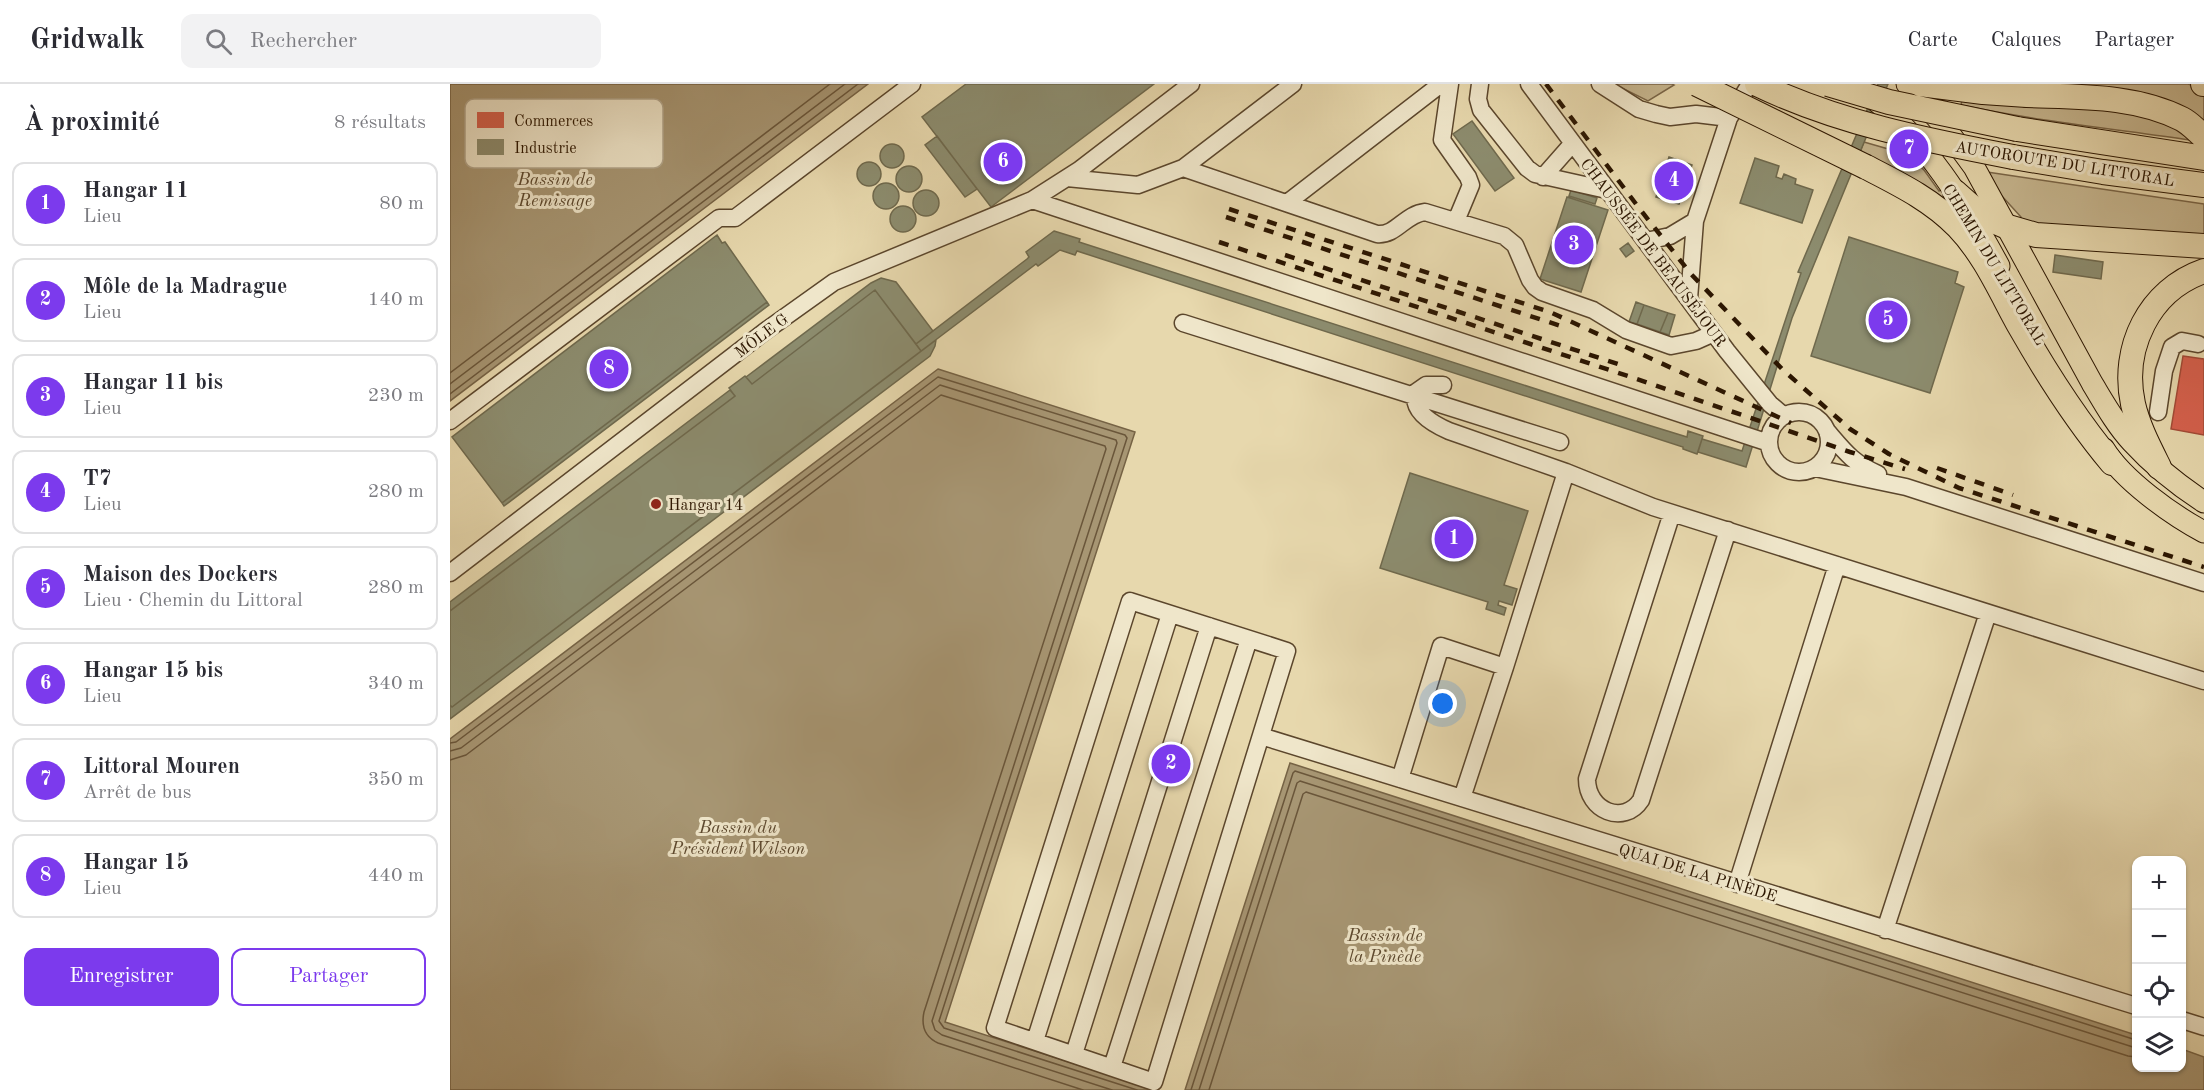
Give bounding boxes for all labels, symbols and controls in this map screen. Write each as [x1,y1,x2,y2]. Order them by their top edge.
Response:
search box [181,14,601,68]
icon: search [202,25,235,58]
text: Gridwalk [30,27,145,55]
text: Rechercher [250,30,357,52]
text: Carte [1908,30,1958,51]
text: Calques [1991,30,2061,51]
text: Partager [2094,30,2174,51]
legend [465,99,663,168]
text: À proximité [24,110,160,136]
text: 8 résultats [334,113,426,133]
text: Commerces [514,114,593,130]
pin: 7 [1890,126,1928,172]
pin: 6 [984,140,1022,184]
street label: AUTOROUTE DU LITTORAL [1954,140,2176,190]
text: Industrie [514,141,577,157]
street label: CHAUSSÉE DE BEAUSÉJOUR [1577,154,1731,350]
pin: 4 [1654,158,1694,204]
water label: Bassin de Remisage [516,171,593,210]
text: Hangar 11 [83,180,189,202]
street label: CHEMIN DU LITTORAL [1939,182,2048,348]
text: 1 [40,194,51,214]
text: 80 m [379,194,424,214]
text: Lieu [83,207,122,227]
pin: 3 [1554,222,1594,268]
text: Môle de la Madrague [83,276,287,298]
text: 2 [40,290,51,310]
text: 140 m [368,290,424,310]
pin: 5 [1868,298,1908,342]
text: Lieu [83,303,122,323]
street label: MÔLE G [730,308,792,362]
pin: 8 [590,346,628,392]
text: Hangar 11 bis [83,372,223,394]
text: 3 [40,386,51,406]
text: 230 m [368,386,424,406]
text: Lieu [83,399,122,419]
text: T7 [83,468,112,490]
text: 4 [40,482,51,502]
text: 280 m [368,482,424,502]
text: Lieu [83,495,122,515]
marker: Hangar 14 [649,497,663,511]
place label: Hangar 14 [668,498,743,514]
pin: 1 [1434,516,1474,562]
text: Maison des Dockers [83,564,277,586]
text: 5 [40,578,51,598]
text: 280 m [368,578,424,598]
text: Lieu · Chemin du Littoral [83,591,303,611]
text: Hangar 15 bis [83,660,223,682]
text: 6 [40,674,51,694]
text: 340 m [368,674,424,694]
text: Lieu [83,687,122,707]
your location [1428,689,1457,718]
pin: 2 [1152,742,1190,786]
text: Littoral Mouren [83,756,240,778]
text: 7 [40,770,51,790]
text: 350 m [368,770,424,790]
text: Arrêt de bus [83,783,191,803]
water label: Bassin du Président Wilson [670,819,805,858]
street label: QUAI DE LA PINÈDE [1616,838,1780,906]
text: Hangar 15 [83,852,189,874]
map controls [2132,856,2186,1072]
button: + [2132,856,2186,910]
text: 8 [40,866,51,886]
text: 440 m [368,866,424,886]
text: Lieu [83,879,122,899]
button: − [2132,910,2186,964]
water label: Bassin de la Pinède [1346,927,1423,966]
button: Enregistrer [24,948,219,1006]
button: Partager [231,948,426,1006]
button: locate [2132,964,2186,1018]
button: layers [2132,1018,2186,1072]

